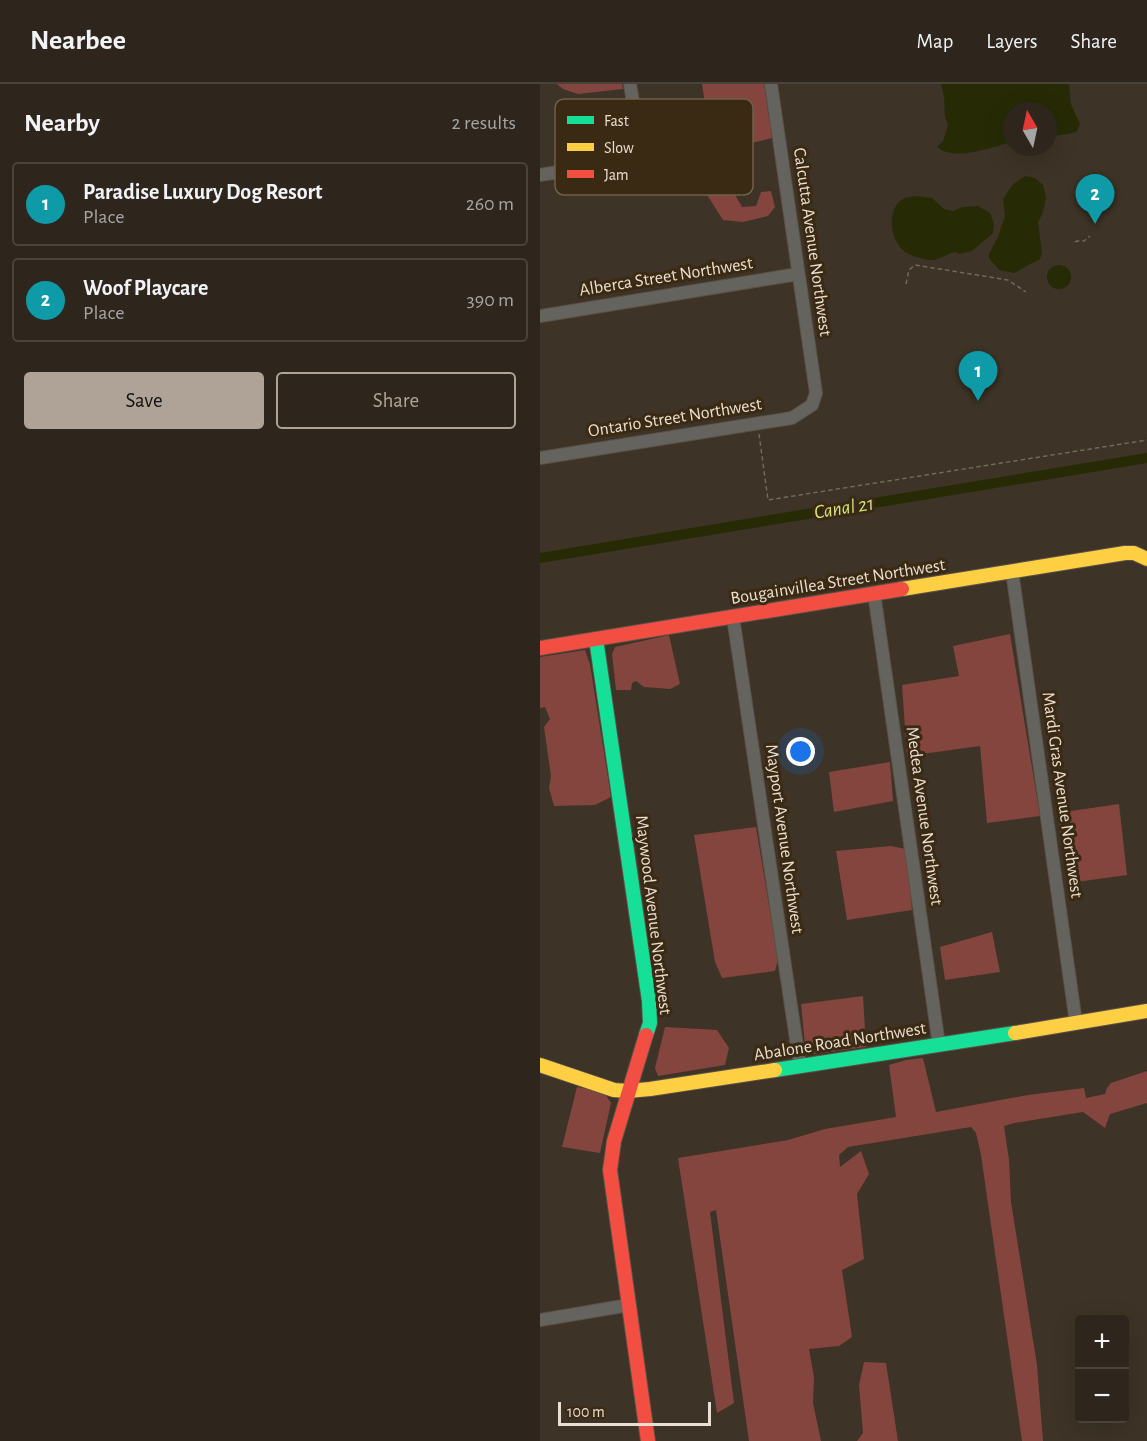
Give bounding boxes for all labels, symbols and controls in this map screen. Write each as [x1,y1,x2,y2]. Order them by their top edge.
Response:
text: Nearbee [30,27,126,55]
text: Map [917,31,953,52]
text: Layers [986,31,1037,52]
text: Share [1070,31,1117,52]
legend [555,99,753,195]
north arrow [1003,102,1057,156]
text: Nearby [24,110,100,136]
text: 2 results [452,113,516,133]
text: Fast [604,113,629,129]
text: Slow [604,140,634,156]
street label: Calcutta Avenue Northwest [790,147,834,338]
text: Jam [604,167,629,183]
pin: 2 [1076,174,1114,224]
text: Paradise Luxury Dog Resort [83,181,323,203]
text: 1 [42,194,49,214]
text: 260 m [466,194,514,214]
text: Place [83,207,124,227]
street label: Alberca Street Northwest [578,254,754,300]
text: Woof Playcare [83,277,208,299]
text: 2 [41,290,50,310]
text: 390 m [467,290,514,310]
text: Place [83,303,124,323]
pin: 1 [958,352,998,401]
button: Save [24,372,264,429]
button: Share [276,372,516,429]
street label: Ontario Street Northwest [587,395,763,441]
water label: Canal 21 [813,493,875,523]
street label: Bougainvillea Street Northwest [729,556,947,608]
street label: Mardi Gras Avenue Northwest [1039,691,1085,899]
street label: Medea Avenue Northwest [903,726,945,907]
your location [786,737,815,766]
street label: Mayport Avenue Northwest [762,743,806,935]
street label: Maywood Avenue Northwest [632,814,674,1016]
street label: Abalone Road Northwest [753,1019,928,1065]
map controls [1075,1315,1129,1423]
button: + [1075,1315,1129,1369]
button: − [1075,1369,1129,1423]
scale bar [558,1399,711,1426]
text: 100 m [567,1404,605,1420]

